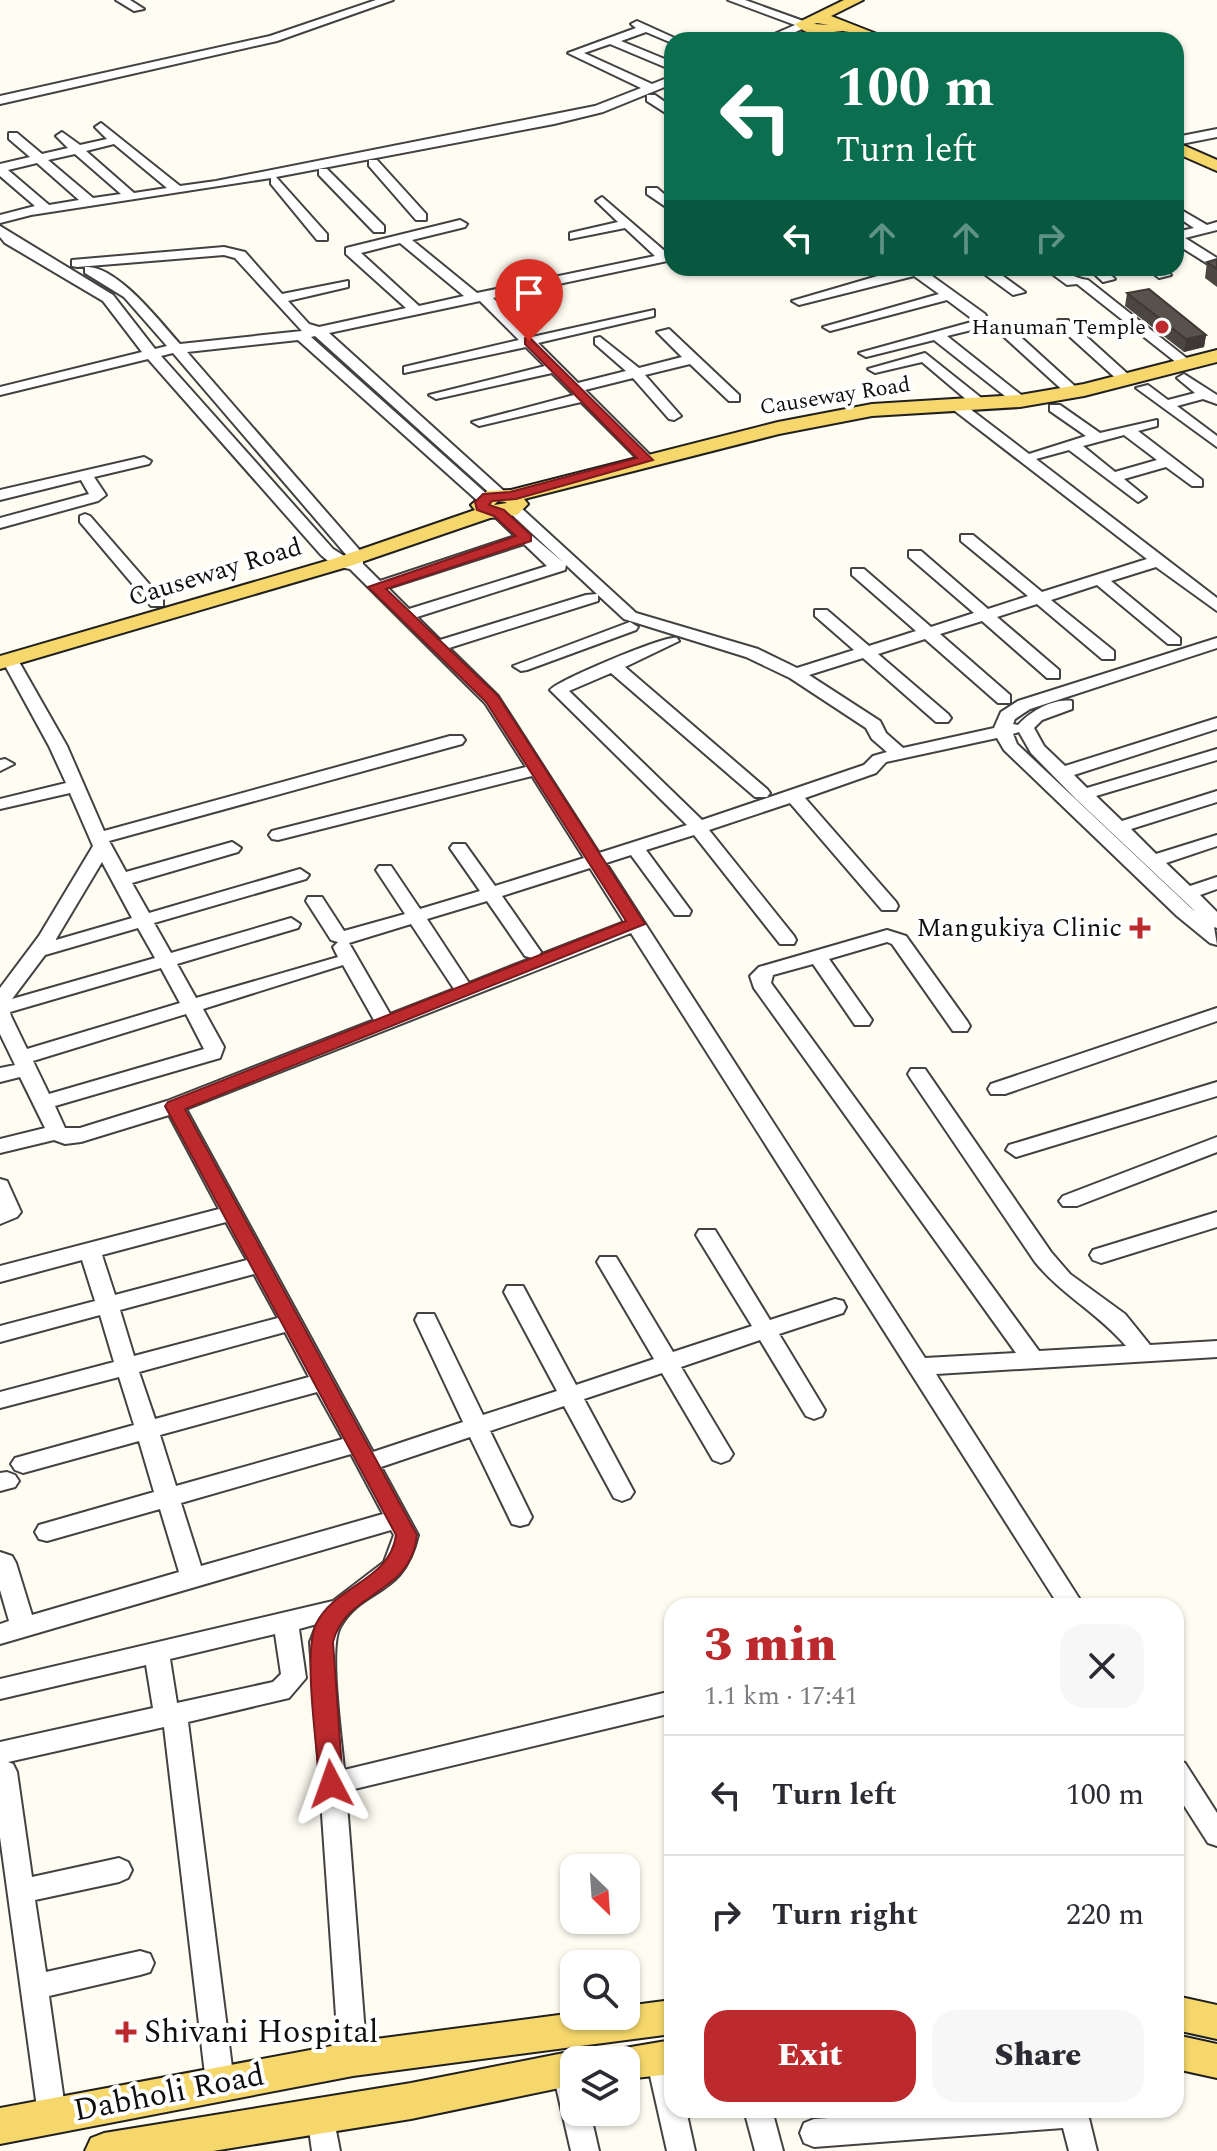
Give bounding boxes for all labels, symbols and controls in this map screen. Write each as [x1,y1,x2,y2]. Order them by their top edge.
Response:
text: 100 m [836,46,995,131]
icon: left [704,64,808,168]
text: Turn left [836,123,977,178]
icon: left [776,216,820,260]
icon: ahead [860,216,904,260]
icon: ahead [944,216,988,260]
icon: right [1028,216,1072,260]
pin [495,259,563,341]
icon: arrive [507,271,551,315]
place label: Hanuman Temple [972,311,1146,344]
marker: Hanuman Temple [1153,318,1171,336]
street label: Causeway Road [757,368,913,424]
street label: Causeway Road [123,527,307,617]
place label: Mangukiya Clinic [916,908,1122,948]
marker: Mangukiya Clinic [1129,917,1151,939]
text: 3 min [704,1609,837,1682]
button: close [1060,1624,1144,1708]
text: 1.1 km · 17:41 [704,1676,858,1716]
position arrow [289,1742,373,1826]
text: Turn left [772,1772,897,1818]
text: 100 m [1066,1772,1144,1818]
icon: left [704,1773,748,1817]
north arrow [560,1854,640,1934]
map controls [560,1854,640,2126]
text: Turn right [772,1892,918,1938]
text: 220 m [1066,1892,1144,1938]
icon: right [704,1893,748,1937]
button: search [560,1950,640,2030]
place label: Shivani Hospital [144,2008,378,2057]
button: Exit [704,2010,916,2102]
button: Share [932,2010,1144,2102]
marker: Shivani Hospital [115,2021,137,2043]
button: layers [560,2046,640,2126]
street label: Dabholi Road [69,2050,269,2136]

